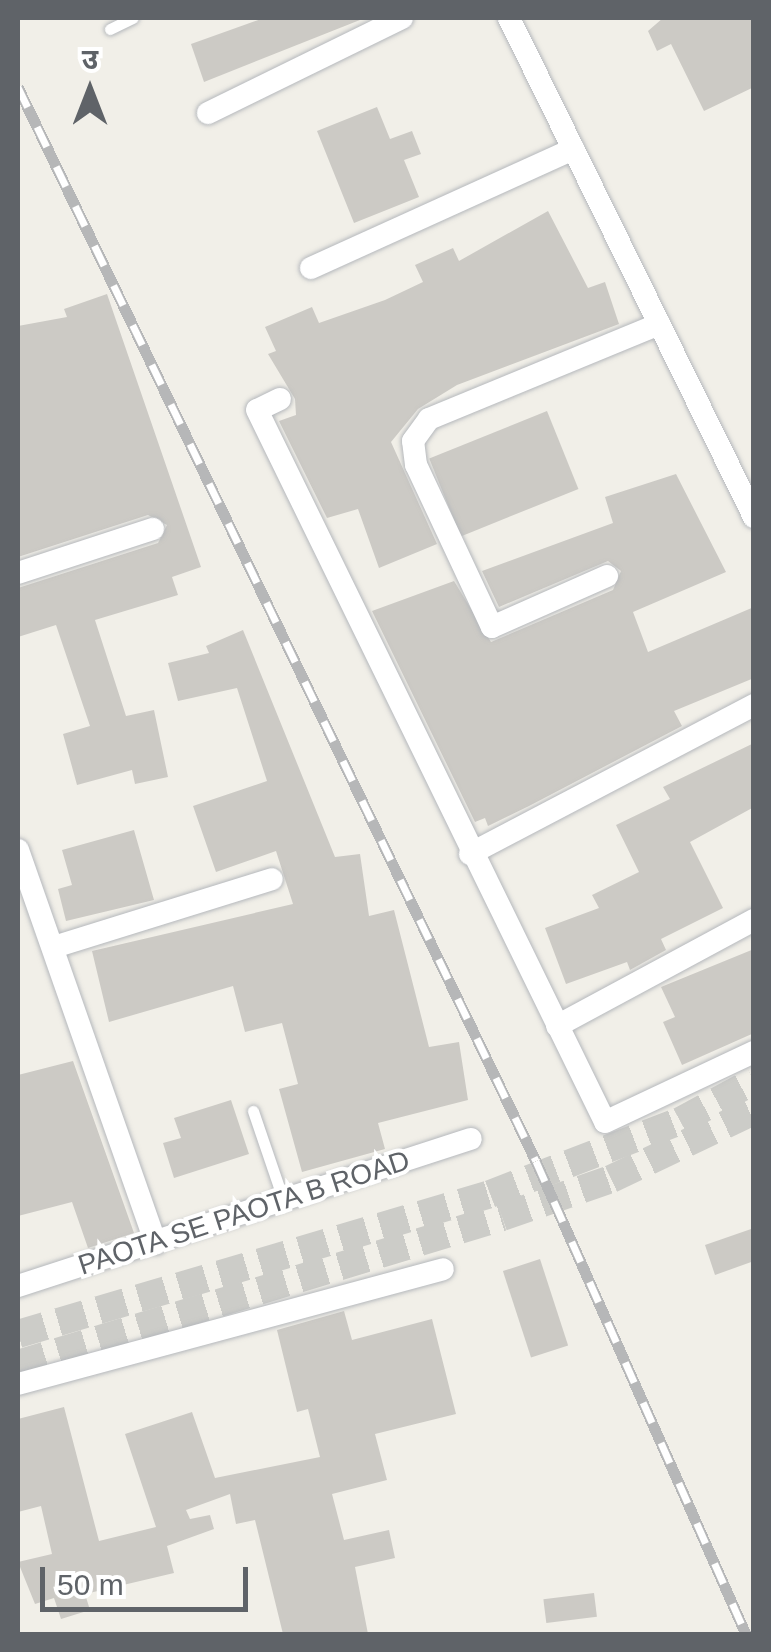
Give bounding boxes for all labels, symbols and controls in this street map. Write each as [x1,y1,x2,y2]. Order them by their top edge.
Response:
north arrow [40,40,140,140]
text: उ [82,44,98,75]
street label: PAOTA SE PAOTA B ROAD [73,1143,415,1283]
scale bar [45,1547,252,1609]
text: 50 m [57,1568,124,1601]

